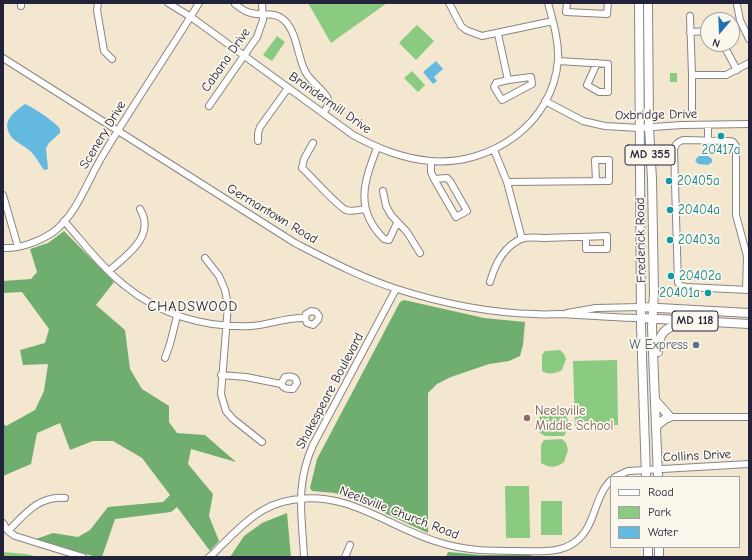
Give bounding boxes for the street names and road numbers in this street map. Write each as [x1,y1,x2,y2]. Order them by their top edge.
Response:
street label: Cabana Drive [198,25,254,95]
street label: Brandermill Drive [286,69,374,137]
street label: Scenery Drive [76,98,130,172]
street label: Oxbridge Drive [615,106,697,124]
road number: MD 355 [625,145,675,165]
street label: Germantown Road [224,181,320,247]
street label: Frederick Road [632,197,650,283]
road number: MD 118 [672,311,718,331]
street label: Shakespeare Boulevard [293,330,367,452]
street label: Collins Drive [662,446,732,466]
street label: Neelsville Church Road [337,483,461,543]

